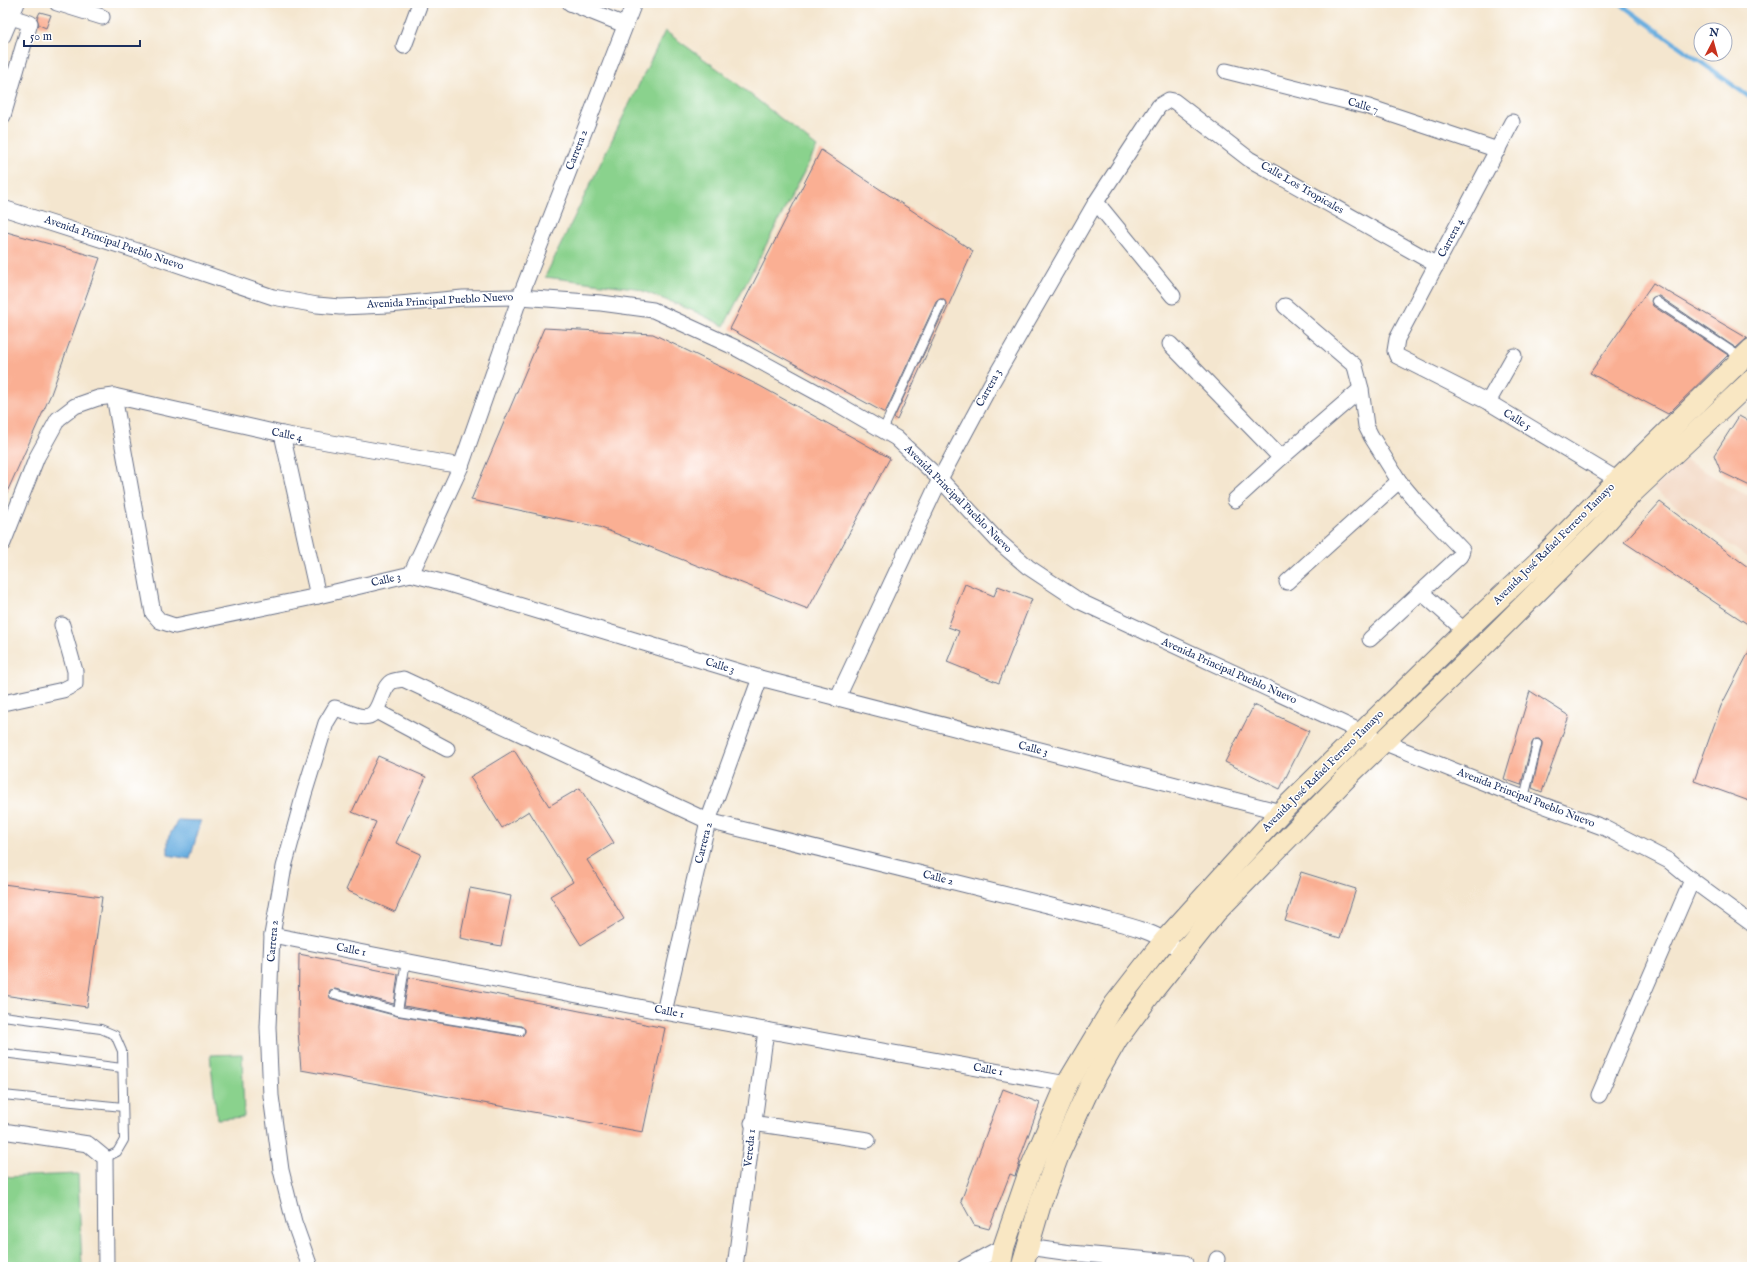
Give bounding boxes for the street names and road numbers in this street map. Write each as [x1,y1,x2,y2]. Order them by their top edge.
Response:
street label: Calle 7 [1346,95,1380,117]
street label: Carrera 2 [563,128,591,172]
street label: Calle Los Tropicales [1258,159,1346,217]
street label: Avenida Principal Pueblo Nuevo [41,212,186,274]
street label: Carrera 4 [1435,215,1467,260]
street label: Avenida Principal Pueblo Nuevo [365,290,514,312]
street label: Carrera 3 [973,367,1005,409]
street label: Calle 5 [1501,406,1533,434]
street label: Calle 4 [270,425,304,445]
street label: Avenida Principal Pueblo Nuevo [900,441,1015,556]
street label: Avenida José Rafael Ferrero Tamayo [1490,480,1618,608]
street label: Calle 3 [370,570,402,590]
street label: Avenida Principal Pueblo Nuevo [1158,634,1299,707]
street label: Calle 3 [704,655,736,677]
street label: Avenida José Rafael Ferrero Tamayo [1259,707,1387,835]
street label: Calle 3 [1017,739,1049,759]
street label: Avenida Principal Pueblo Nuevo [1454,765,1597,831]
street label: Carrera 2 [692,821,716,865]
street label: Calle 2 [921,867,955,889]
street label: Carrera 2 [264,919,282,963]
street label: Calle 1 [335,940,367,960]
street label: Calle 1 [653,1002,685,1022]
street label: Calle 1 [972,1060,1004,1080]
street label: Vereda 1 [741,1128,759,1169]

